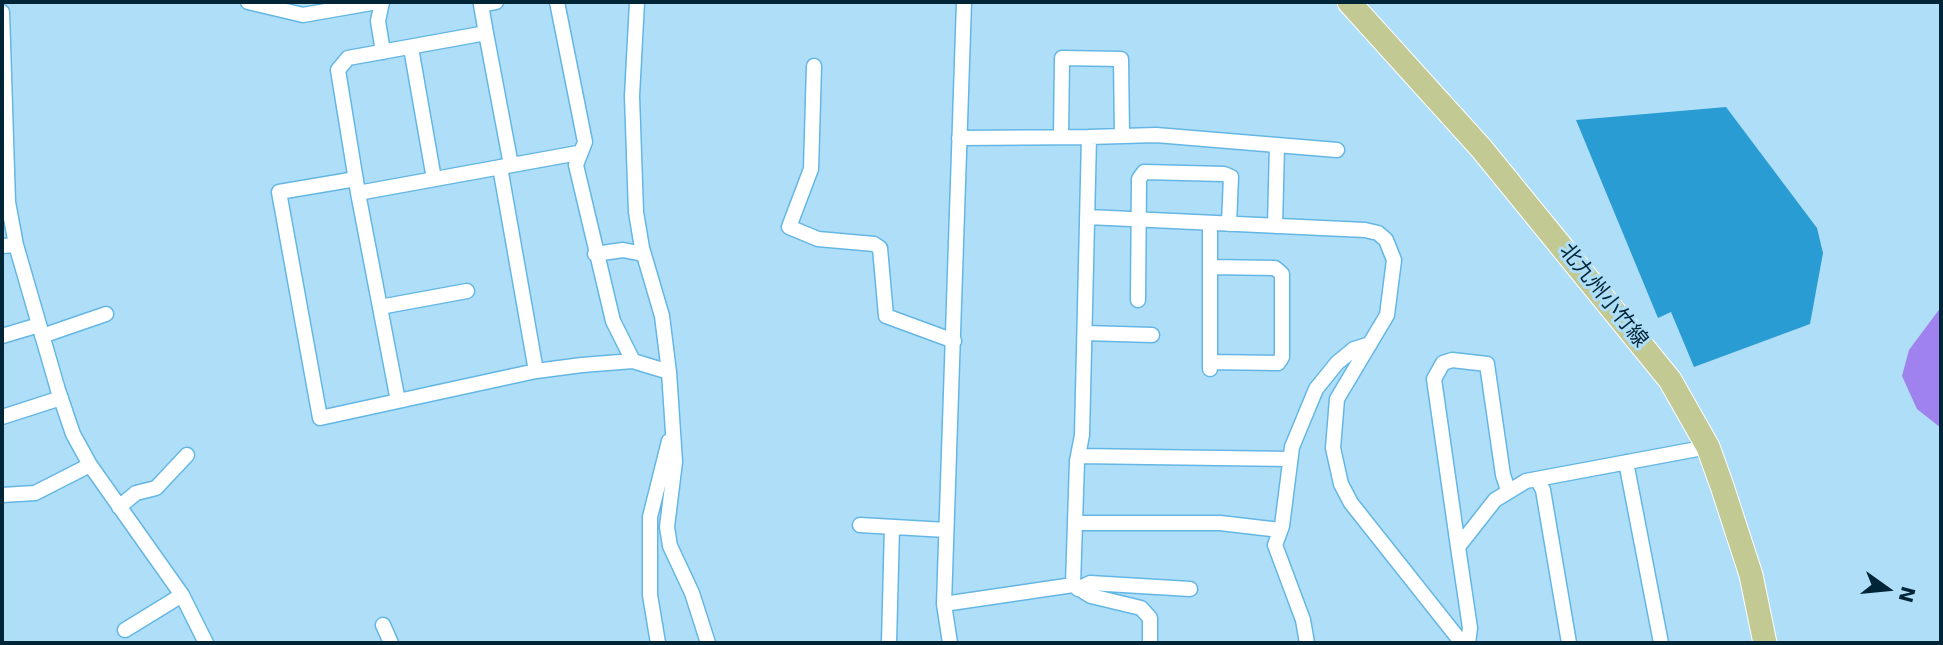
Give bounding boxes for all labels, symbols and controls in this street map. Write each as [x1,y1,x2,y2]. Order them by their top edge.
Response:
street label: 北九州小竹線 [1554,239,1652,353]
north arrow [1852,554,1922,624]
text: N [1895,584,1920,605]

